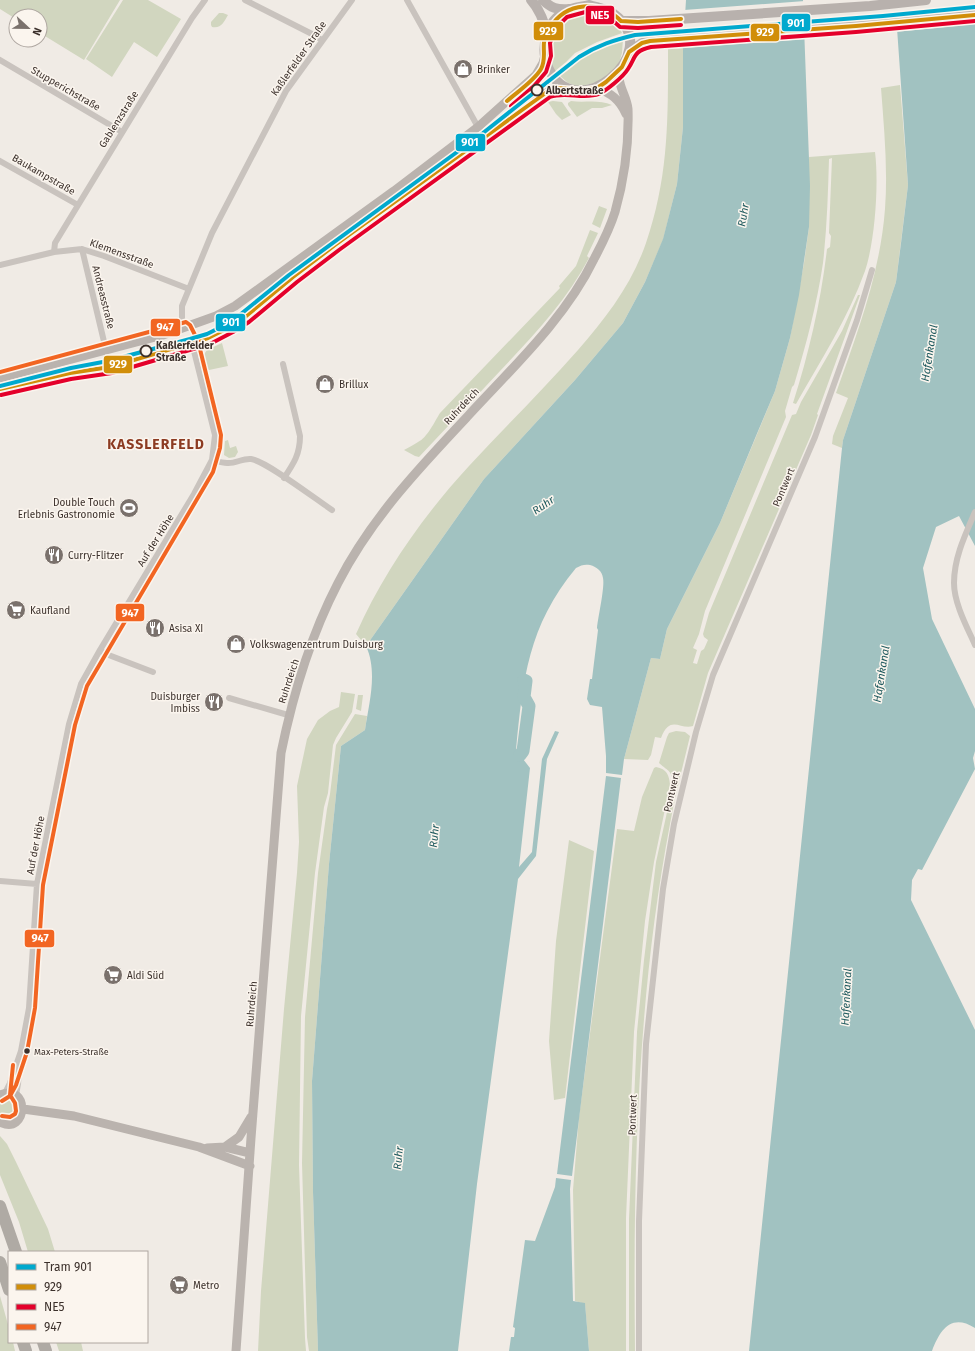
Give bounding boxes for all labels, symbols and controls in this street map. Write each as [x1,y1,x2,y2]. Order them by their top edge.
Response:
line badge: NE5 [585,5,615,25]
north arrow [8,8,48,48]
text: NE5 [591,9,610,22]
line badge: 901 [781,13,811,32]
text: 901 [787,17,805,30]
street label: Kaßlerfelder Straße [269,19,329,98]
line badge: 929 [533,21,564,41]
line badge: 929 [750,23,780,42]
text: 929 [539,25,557,38]
text: N [29,26,44,37]
text: 929 [756,26,774,39]
shop icon: Brinker [452,58,474,80]
street label: Stupperichstraße [29,64,102,114]
place label: Brinker [477,64,510,76]
marker: Albertstraße [530,83,544,97]
place label: Albertstraße [545,85,604,97]
street label: Gablenzstraße [97,89,141,150]
line badge: 901 [455,133,486,152]
text: 901 [461,136,479,149]
street label: Baukampstraße [10,152,77,198]
water label: Ruhr [735,202,752,228]
street label: Klemensstraße [88,237,155,271]
street label: Andreasstraße [89,264,117,330]
line badge: 901 [215,313,246,332]
text: 901 [222,316,240,329]
line badge: 947 [150,318,181,337]
text: 947 [156,321,174,334]
water label: Hafenkanal [919,324,940,382]
place label: Kaßlerfelder Straße [156,340,215,364]
marker: Kaßlerfelder Straße [139,344,153,358]
line badge: 929 [103,355,133,374]
text: 929 [109,358,127,371]
shop icon: Brillux [314,373,336,395]
place label: Brillux [339,379,368,391]
street label: Ruhrdeich [442,386,482,428]
district label: KASSLERFELD [107,436,205,453]
street label: Pontwert [770,466,798,509]
water label: Ruhr [530,493,557,517]
place label: Double Touch Erlebnis Gastronomie [18,497,115,521]
sports icon: Double Touch Erlebnis Gastronomie [118,497,140,519]
street label: Auf der Höhe [135,512,177,569]
restaurant icon: Curry-Flitzer [43,544,65,566]
place label: Curry-Flitzer [68,550,124,562]
supermarket icon: Kaufland [5,599,27,621]
line badge: 947 [115,603,145,622]
place label: Kaufland [30,605,70,617]
text: 947 [121,607,139,620]
restaurant icon: Asisa XI [144,617,166,639]
place label: Asisa XI [169,623,203,635]
shop icon: Volkswagenzentrum Duisburg [225,633,247,655]
place label: Volkswagenzentrum Duisburg [250,639,384,651]
water label: Hafenkanal [871,645,892,703]
street label: Ruhrdeich [276,657,302,705]
place label: Duisburger Imbiss [150,691,200,715]
restaurant icon: Duisburger Imbiss [203,691,225,713]
street label: Pontwert [662,771,683,814]
street label: Auf der Höhe [24,815,48,876]
water label: Ruhr [427,823,442,848]
line badge: 947 [24,929,55,948]
text: 947 [31,932,49,945]
supermarket icon: Aldi Süd [102,964,124,986]
water label: Hafenkanal [839,968,854,1026]
place label: Aldi Süd [127,970,164,982]
street label: Ruhrdeich [244,981,260,1028]
marker: Max-Peters-Straße [22,1046,32,1056]
place label: Max-Peters-Straße [34,1047,109,1057]
street label: Pontwert [626,1094,640,1136]
water label: Ruhr [391,1145,406,1170]
legend [8,1251,148,1343]
text: Tram 901 [44,1260,92,1274]
supermarket icon: Metro [168,1274,190,1296]
text: 929 [44,1280,62,1294]
place label: Metro [193,1280,219,1292]
text: NE5 [44,1300,65,1314]
text: 947 [44,1320,62,1334]

